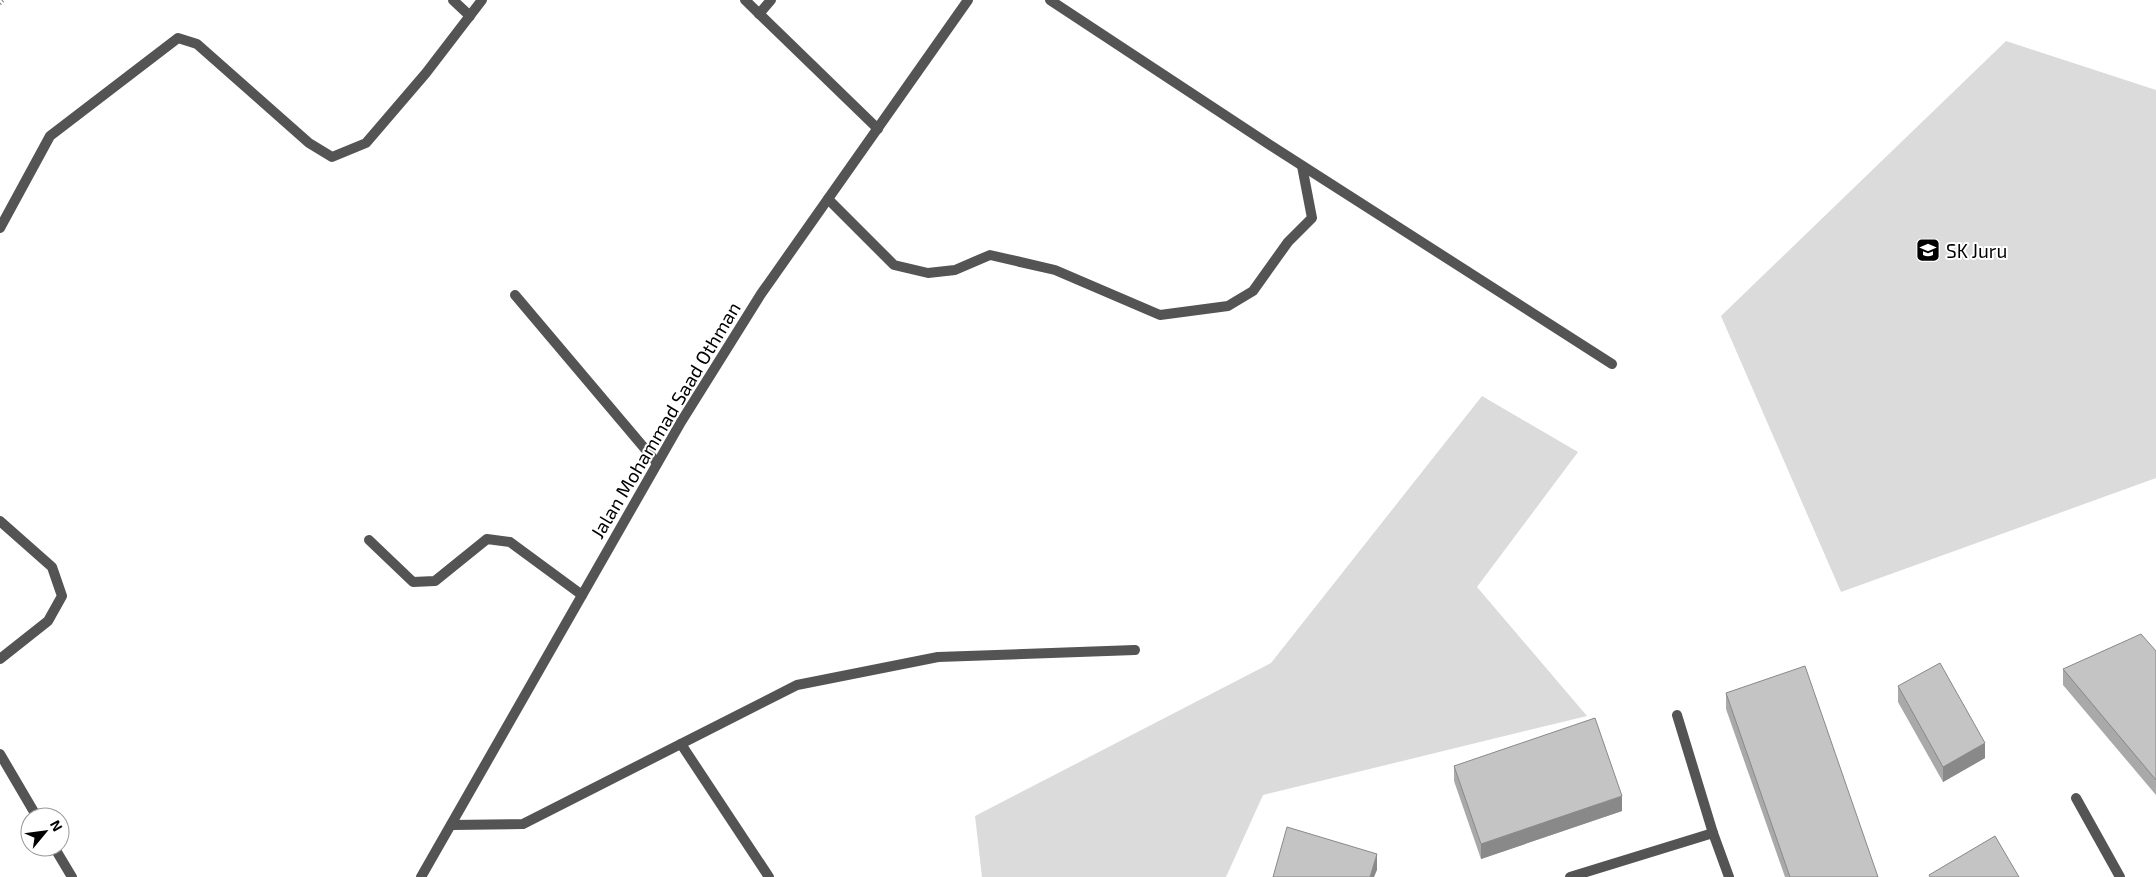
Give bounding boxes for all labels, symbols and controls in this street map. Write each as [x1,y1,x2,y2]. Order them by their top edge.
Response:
school or university icon: SK Juru [1915,237,1941,263]
place label: SK Juru [1946,239,2007,262]
street label: Jalan Mohammad Saad Othman [585,298,745,542]
north arrow [20,807,70,857]
text: N [47,817,67,834]

